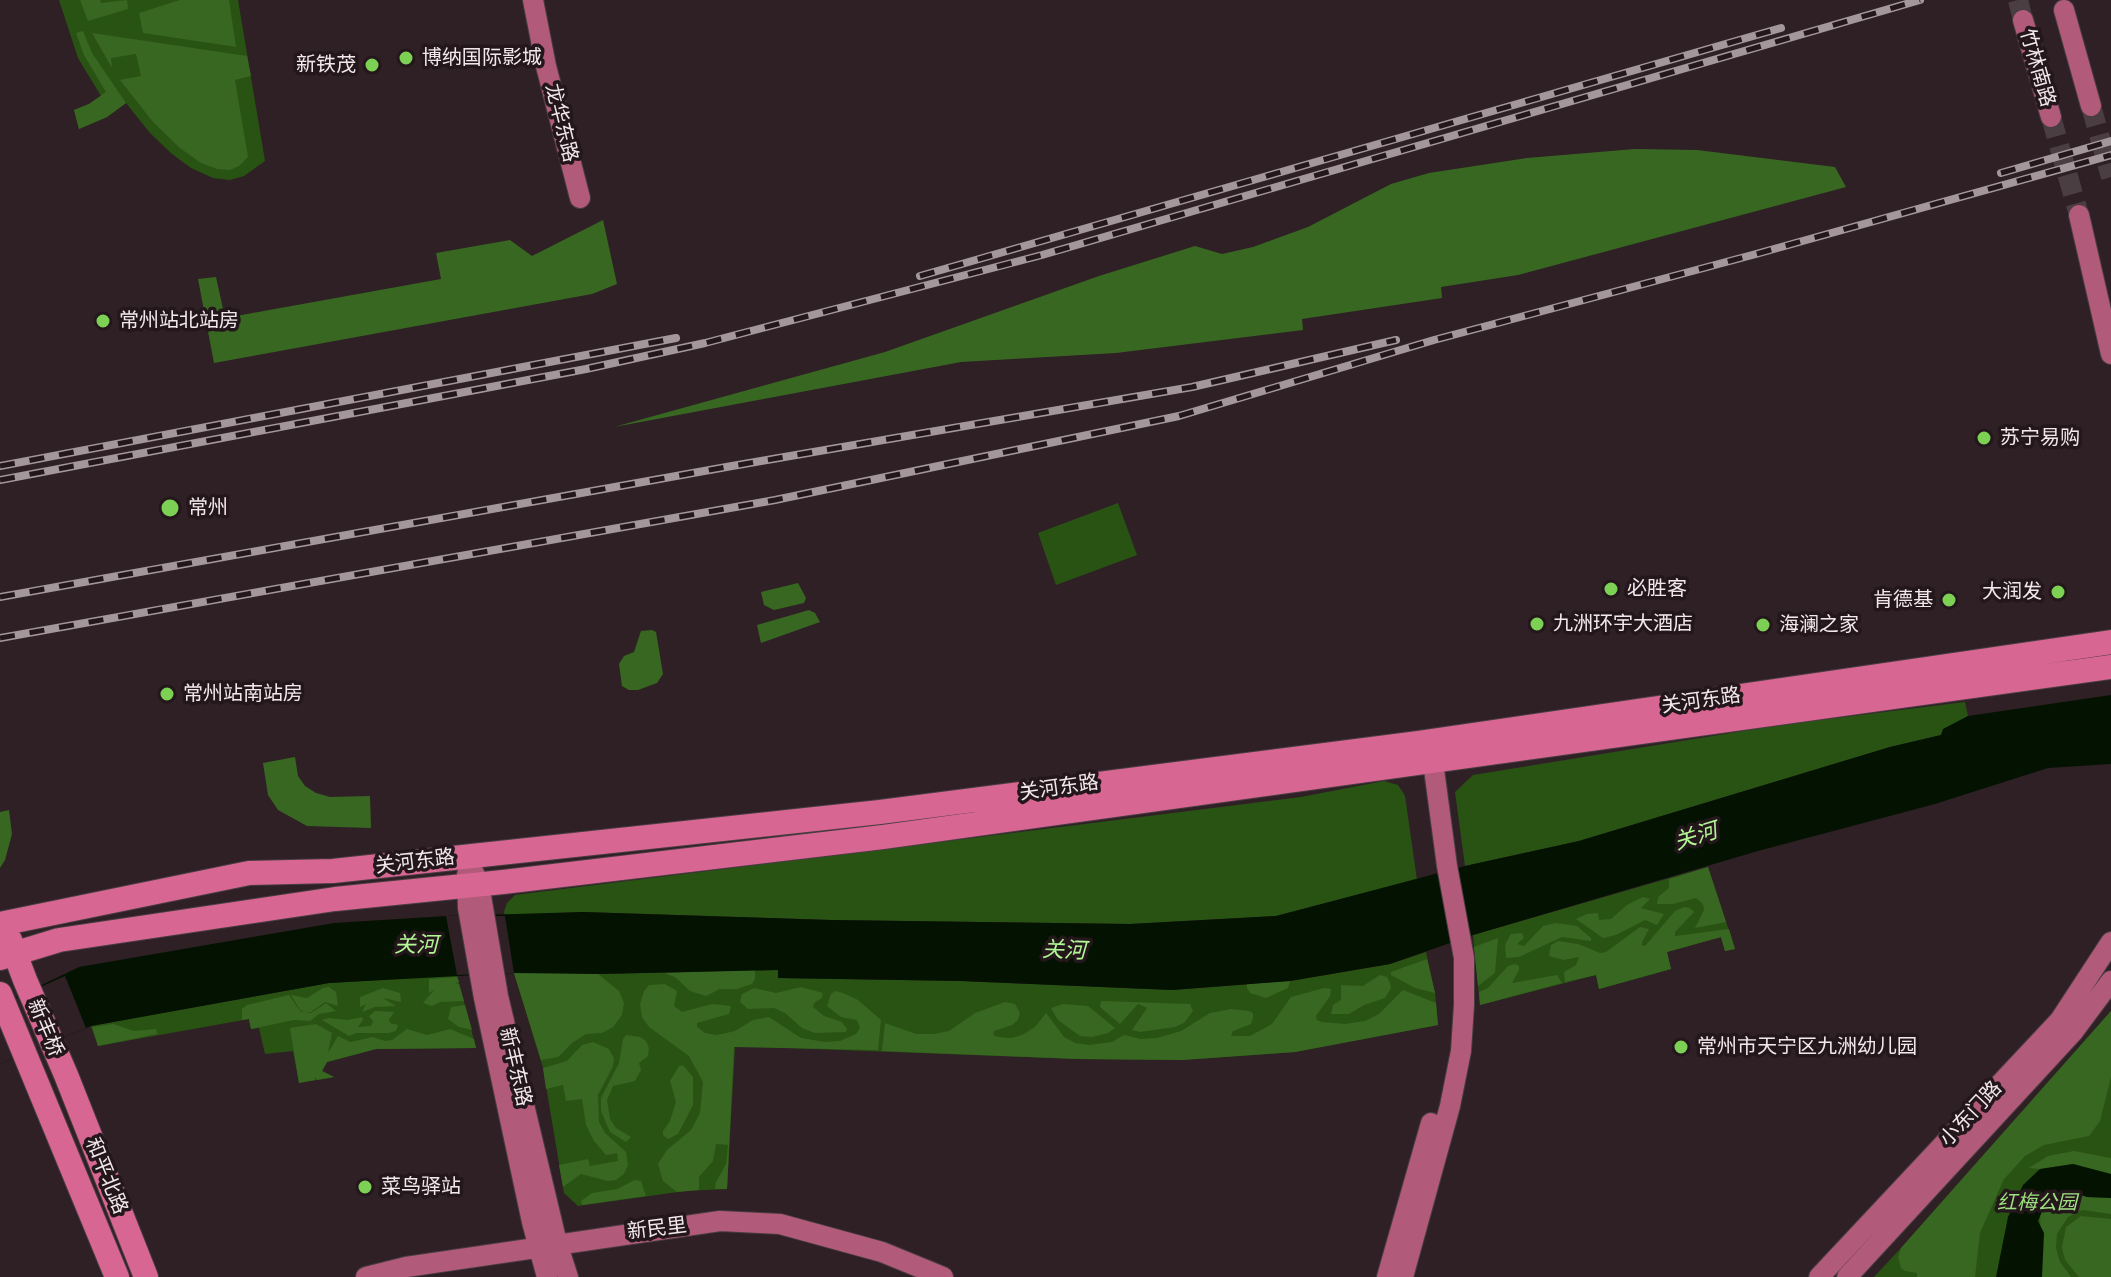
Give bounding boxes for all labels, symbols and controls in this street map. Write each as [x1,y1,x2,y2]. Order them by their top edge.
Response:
street label: 竹林南路 [2014,26,2060,110]
place label: 博纳国际影城 [422,46,542,70]
marker: 博纳国际影城 [397,49,415,67]
place label: 新铁茂 [296,53,356,77]
marker: 新铁茂 [363,56,381,74]
street label: 龙华东路 [540,81,582,165]
place label: 常州站北站房 [119,309,239,333]
marker: 常州站北站房 [94,312,112,330]
place label: 苏宁易购 [2000,426,2080,450]
marker: 苏宁易购 [1975,429,1993,447]
place label: 常州 [188,496,228,520]
marker: 常州 [159,497,181,519]
place label: 必胜客 [1627,577,1687,601]
marker: 必胜客 [1602,580,1620,598]
place label: 大润发 [1982,580,2042,604]
marker: 大润发 [2049,583,2067,601]
place label: 肯德基 [1873,588,1933,612]
marker: 肯德基 [1940,591,1958,609]
place label: 九洲环宇大酒店 [1553,612,1693,636]
place label: 海澜之家 [1779,613,1859,637]
marker: 九洲环宇大酒店 [1528,615,1546,633]
marker: 海澜之家 [1754,616,1772,634]
place label: 常州站南站房 [183,682,303,706]
street label: 关河东路 [1660,684,1742,718]
marker: 常州站南站房 [158,685,176,703]
street label: 关河东路 [1018,771,1100,805]
water label: 关河 [1671,818,1721,856]
street label: 关河东路 [374,845,456,879]
water label: 关河 [394,933,438,959]
water label: 关河 [1042,937,1086,965]
street label: 新丰桥 [22,996,68,1060]
street label: 新丰东路 [494,1025,536,1109]
place label: 常州市天宁区九洲幼儿园 [1697,1035,1917,1059]
marker: 常州市天宁区九洲幼儿园 [1672,1038,1690,1056]
street label: 小东门路 [1935,1077,2007,1151]
street label: 和平北路 [80,1134,132,1218]
place label: 菜鸟驿站 [381,1175,461,1199]
marker: 菜鸟驿站 [356,1178,374,1196]
park label: 红梅公园 [1997,1191,2077,1215]
street label: 新民里 [626,1213,688,1245]

